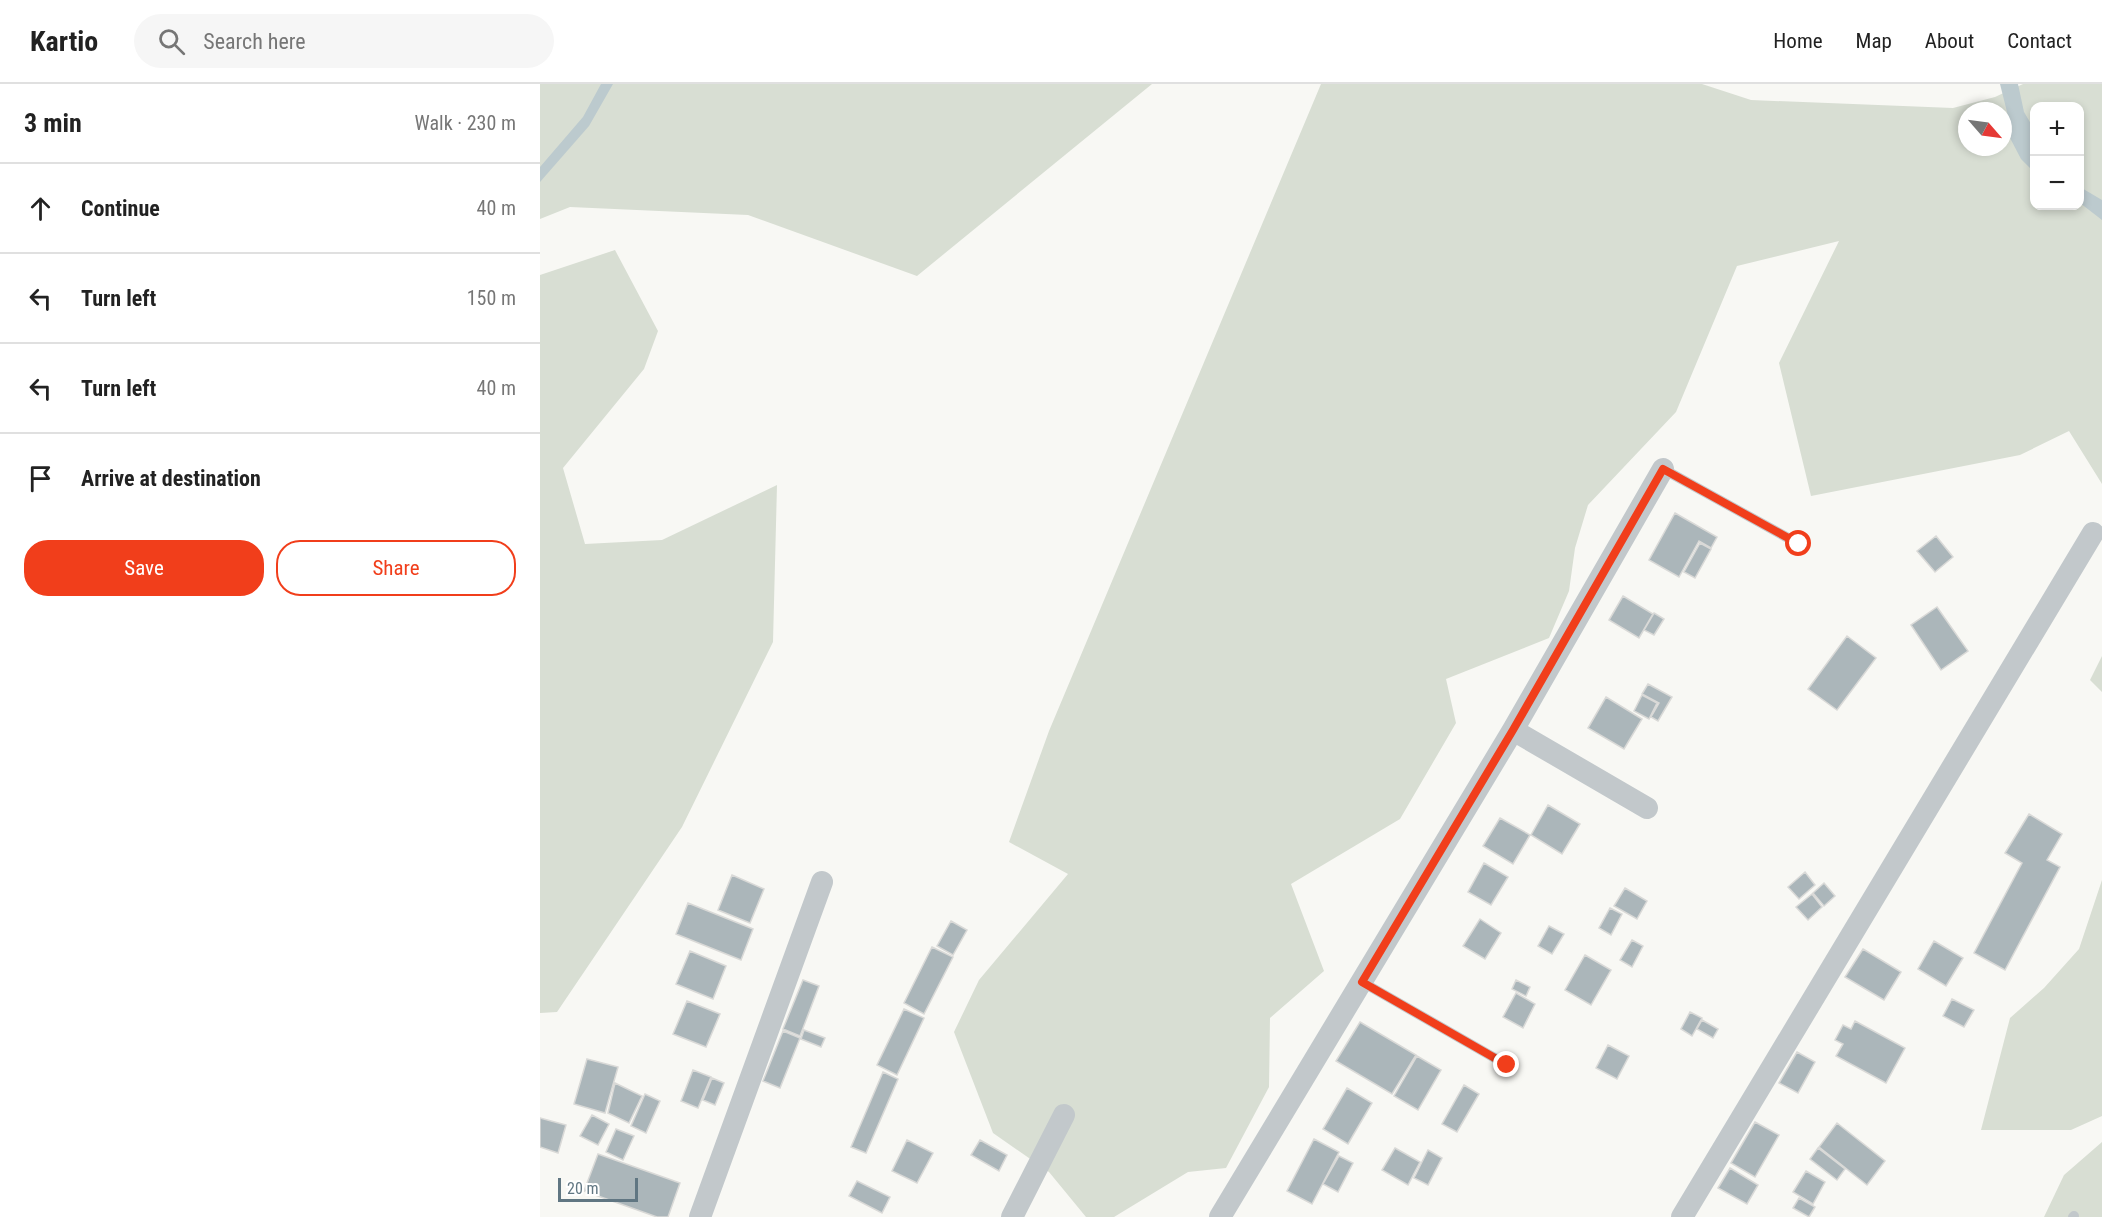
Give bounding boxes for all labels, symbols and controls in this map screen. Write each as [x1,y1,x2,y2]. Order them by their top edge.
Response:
search box [134,14,554,68]
text: Kartio [30,25,98,58]
icon: search [155,25,188,58]
text: Search here [203,29,306,54]
text: Home [1773,29,1823,53]
text: Map [1856,29,1892,53]
text: About [1925,29,1974,53]
text: Contact [2007,29,2072,53]
north arrow [1958,102,2012,156]
map controls [2030,102,2084,210]
button: + [2030,102,2084,156]
text: 3 min [24,108,82,138]
text: Walk · 230 m [415,111,516,135]
button: − [2030,156,2084,210]
icon: ahead [24,192,57,225]
text: Continue [81,196,160,221]
text: 40 m [477,196,516,220]
icon: left [24,282,57,315]
text: Turn left [81,286,156,311]
text: 150 m [467,286,516,310]
icon: left [24,372,57,405]
text: Turn left [81,376,156,401]
text: 40 m [477,376,516,400]
icon: arrive [24,462,57,495]
text: Arrive at destination [81,466,261,491]
route start [1785,530,1811,556]
button: Save [24,540,264,596]
button: Share [276,540,516,596]
route end [1493,1051,1519,1077]
scale bar [558,1175,638,1202]
text: 20 m [567,1179,599,1198]

